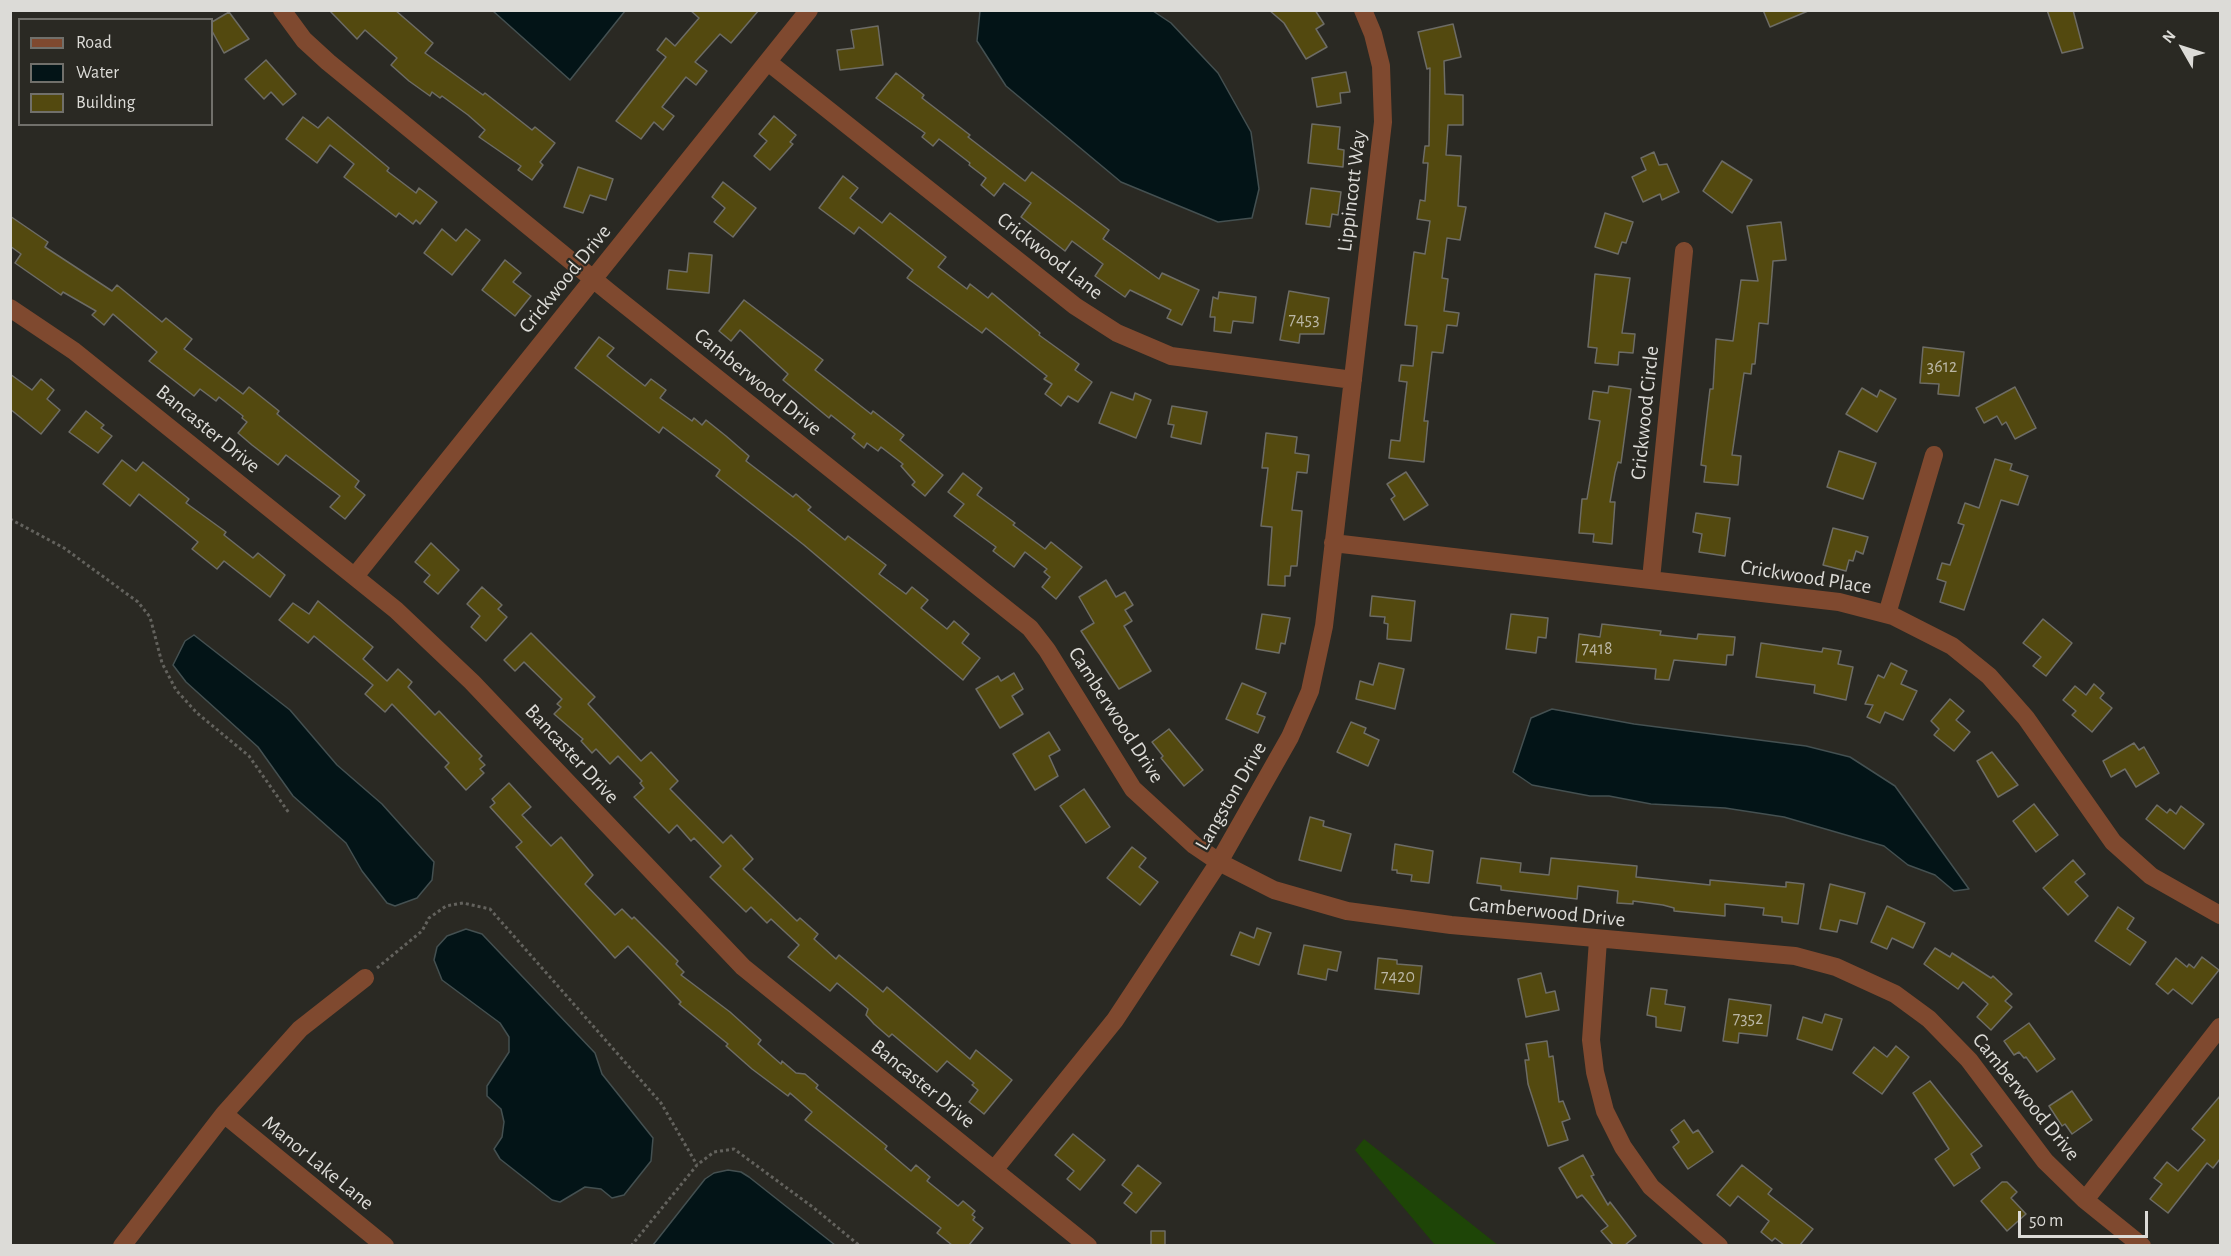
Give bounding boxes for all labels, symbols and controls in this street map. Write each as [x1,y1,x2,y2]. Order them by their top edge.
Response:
legend [18,18,213,126]
north arrow [2153,18,2213,78]
text: N [2159,27,2179,46]
text: Road [76,34,112,52]
text: Water [76,64,119,82]
text: Building [76,94,135,112]
street label: Lippincott Way [1332,129,1372,253]
street label: Crickwood Lane [992,207,1108,305]
street label: Crickwood Drive [514,220,616,338]
house number: 7453 [1288,309,1320,331]
street label: Camberwood Drive [689,323,827,441]
street label: Crickwood Circle [1625,345,1665,481]
house number: 3612 [1927,356,1957,378]
street label: Bancaster Drive [151,379,265,479]
street label: Crickwood Place [1739,554,1873,600]
house number: 7418 [1582,638,1612,660]
street label: Camberwood Drive [1063,642,1169,788]
street label: Bancaster Drive [519,699,625,809]
street label: Langston Drive [1190,737,1272,855]
street label: Camberwood Drive [1468,891,1626,933]
house number: 7420 [1381,966,1415,988]
house number: 7352 [1733,1008,1763,1030]
street label: Camberwood Drive [1967,1028,2085,1166]
street label: Bancaster Drive [866,1034,980,1134]
street label: Manor Lake Lane [257,1110,379,1216]
scale bar [2021,1199,2152,1237]
text: 50 m [2029,1212,2063,1230]

